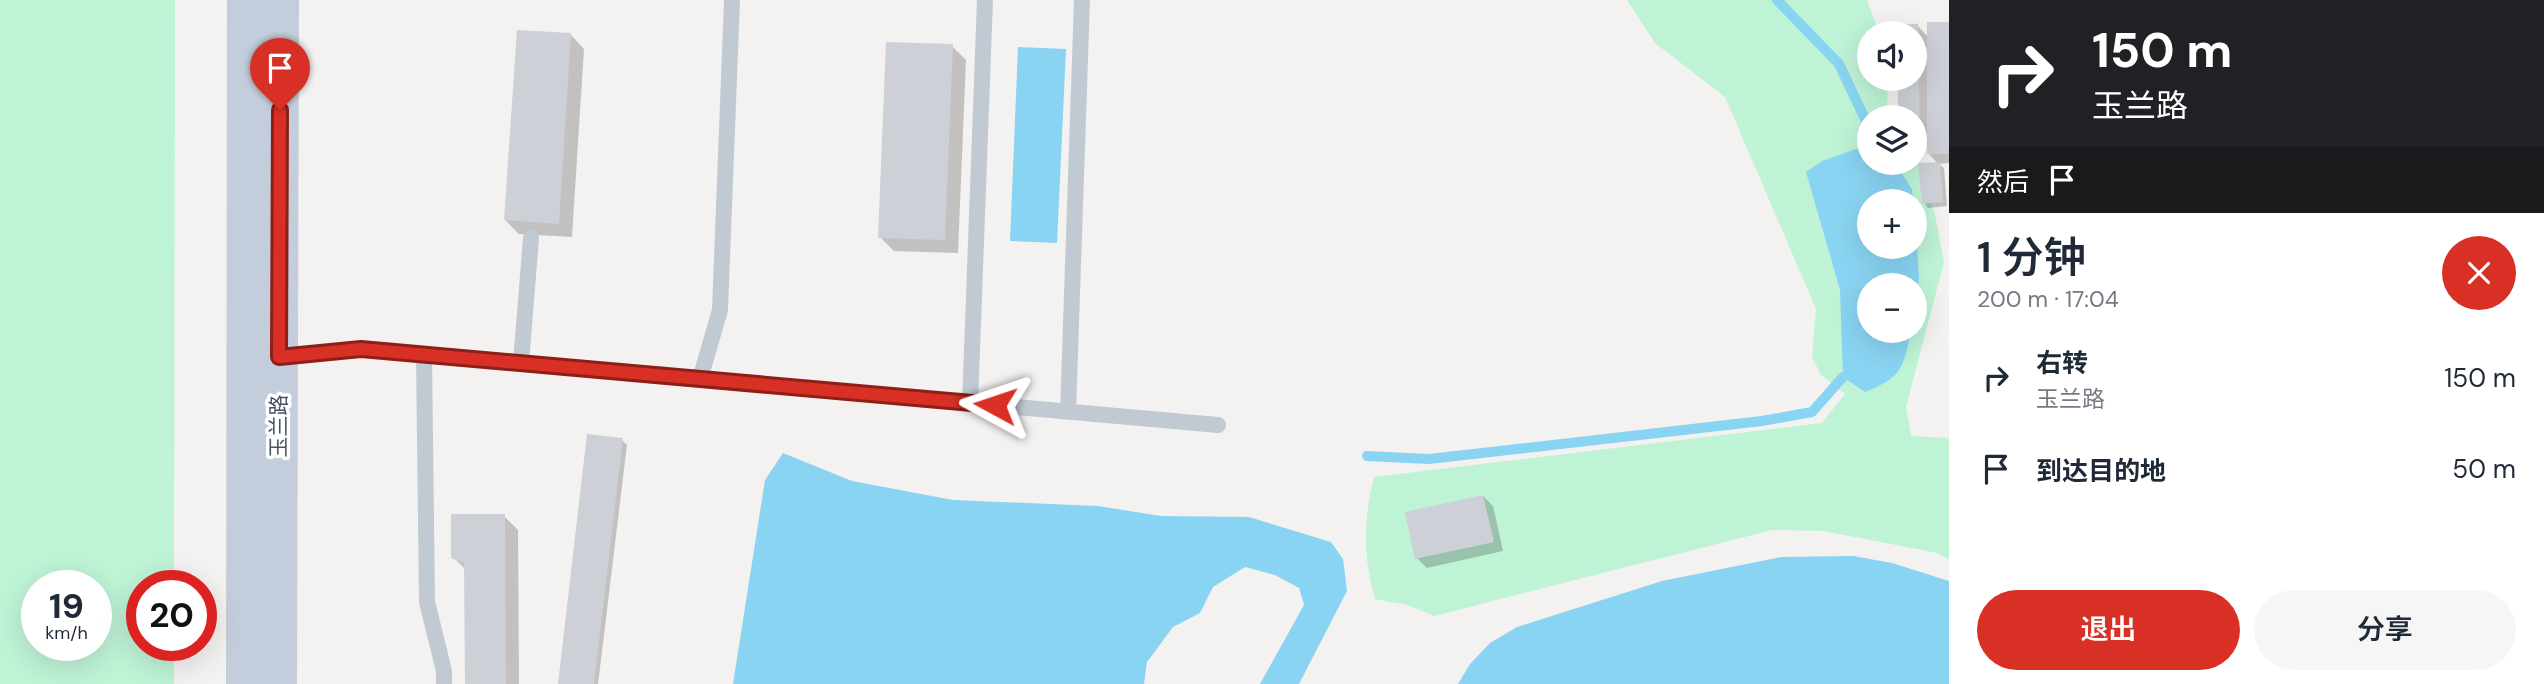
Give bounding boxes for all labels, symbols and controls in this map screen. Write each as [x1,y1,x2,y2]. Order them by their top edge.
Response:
text: 150 m [2092,18,2232,82]
map controls [1857,21,1927,343]
button: sound [1857,21,1927,91]
icon: right [1977,28,2068,119]
pin [250,38,310,110]
icon: arrive [261,49,299,87]
text: 玉兰路 [2092,85,2188,127]
button: layers [1857,105,1927,175]
icon: arrive [2043,161,2081,199]
text: 然后 [1977,165,2029,199]
button: + [1857,189,1927,259]
text: 1 分钟 [1977,230,2086,285]
button: close [2442,236,2516,310]
button: − [1857,273,1927,343]
text: 200 m · 17:04 [1977,284,2119,314]
text: 右转 [2036,346,2088,380]
icon: right [1977,359,2015,397]
text: 150 m [2444,361,2516,395]
position arrow [958,368,1032,442]
text: 玉兰路 [2036,384,2105,414]
street label: 玉兰路 [265,395,293,458]
icon: arrive [1977,450,2015,488]
text: 50 m [2452,452,2516,486]
text: 到达目的地 [2036,454,2166,488]
speed limit sign: 20 [126,570,217,661]
text: 19 [49,583,84,629]
button: 退出 [1977,590,2240,670]
button: 分享 [2254,590,2516,670]
text: km/h [45,621,88,645]

